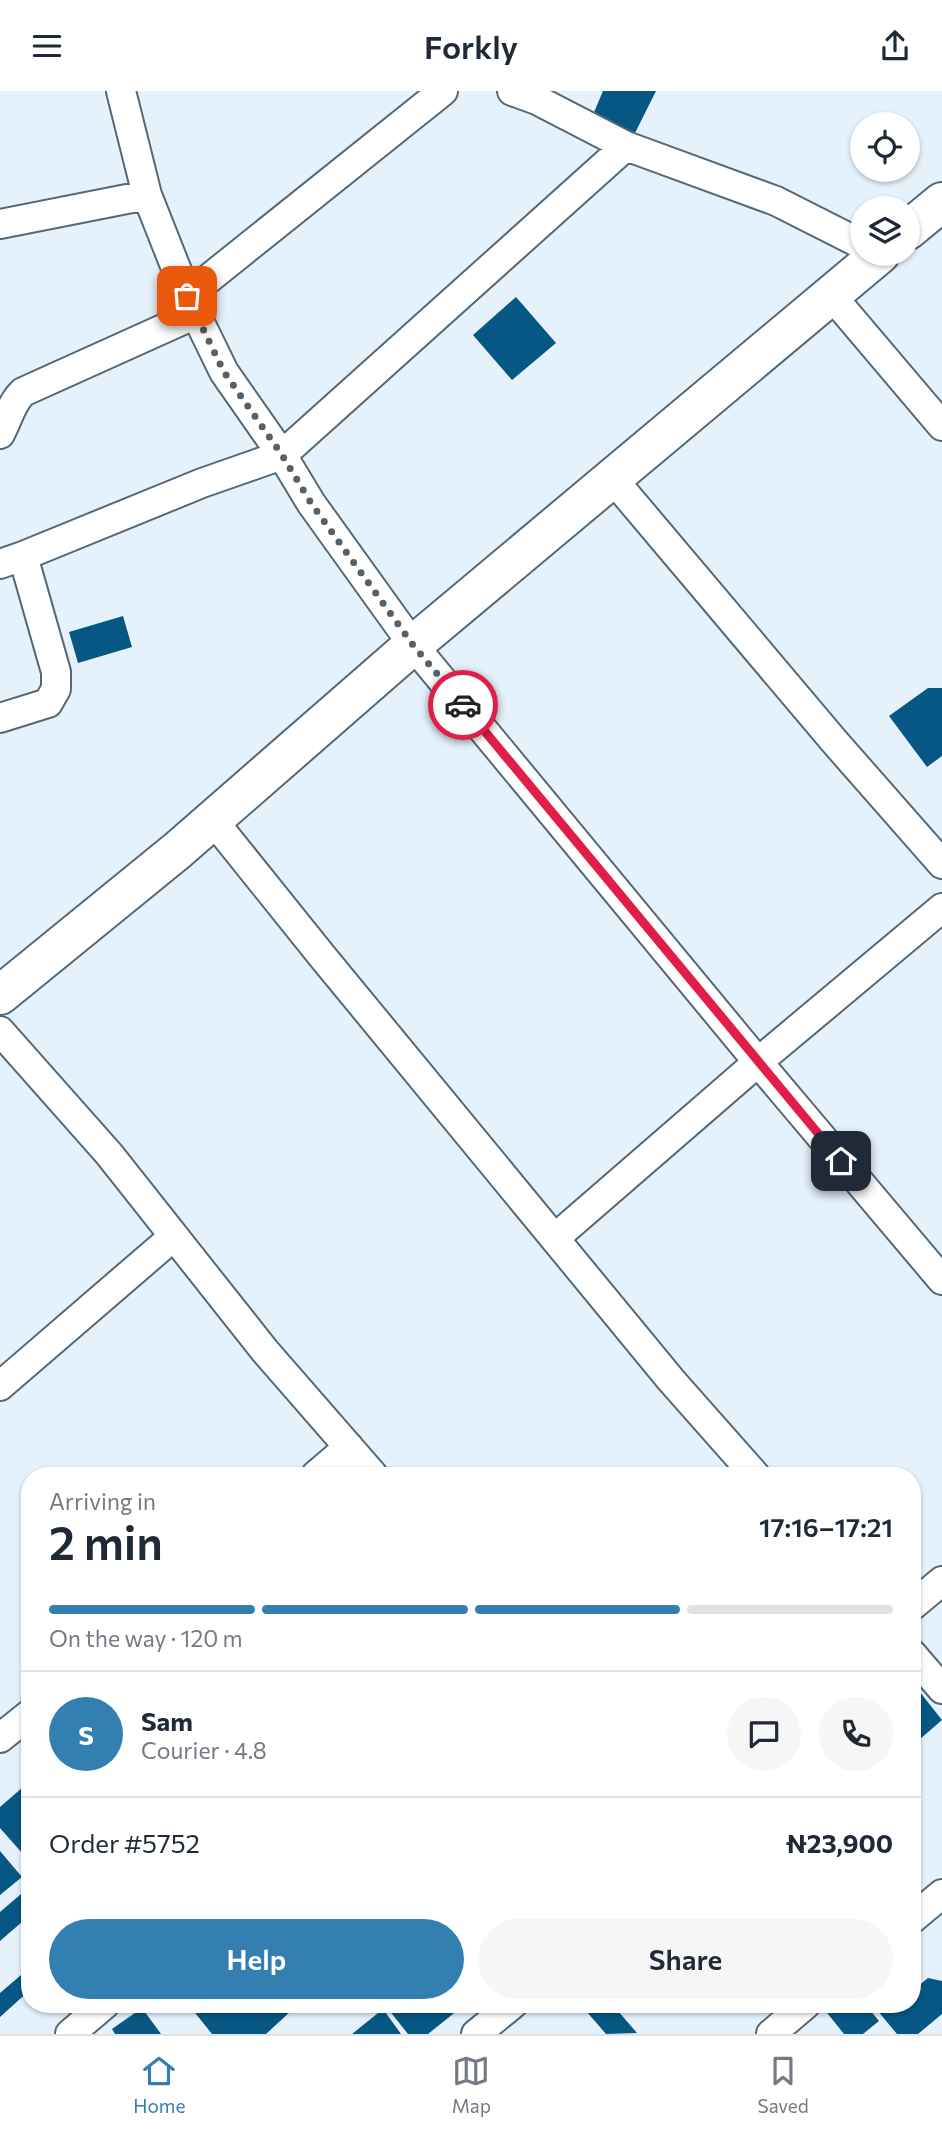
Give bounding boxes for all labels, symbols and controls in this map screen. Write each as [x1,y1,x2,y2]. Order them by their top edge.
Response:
text: Forkly [424,26,518,66]
icon: menu [28,27,66,65]
icon: share [876,27,914,65]
map controls [850,112,920,266]
button: locate [850,112,920,182]
button: layers [850,196,920,266]
pin [157,266,217,326]
icon: bag [168,277,206,315]
courier [428,670,498,740]
icon: car [444,686,482,724]
pin [811,1131,871,1191]
icon: home [822,1142,860,1180]
text: Arriving in [49,1487,156,1515]
text: 17:16–17:21 [759,1511,893,1542]
text: 2 min [49,1513,163,1569]
text: On the way · 120 m [49,1624,243,1652]
button: chat [727,1697,801,1771]
button: phone [819,1697,893,1771]
text: Sam [141,1705,193,1736]
text: S [78,1719,94,1750]
text: Courier · 4.8 [141,1736,267,1764]
text: Order #5752 [49,1827,200,1858]
text: ₦23,900 [786,1827,893,1858]
button: Help [49,1919,464,1999]
button: Share [478,1919,893,1999]
tab: Home [133,2052,185,2117]
tab: Map [452,2052,491,2117]
tab: Saved [757,2052,809,2117]

